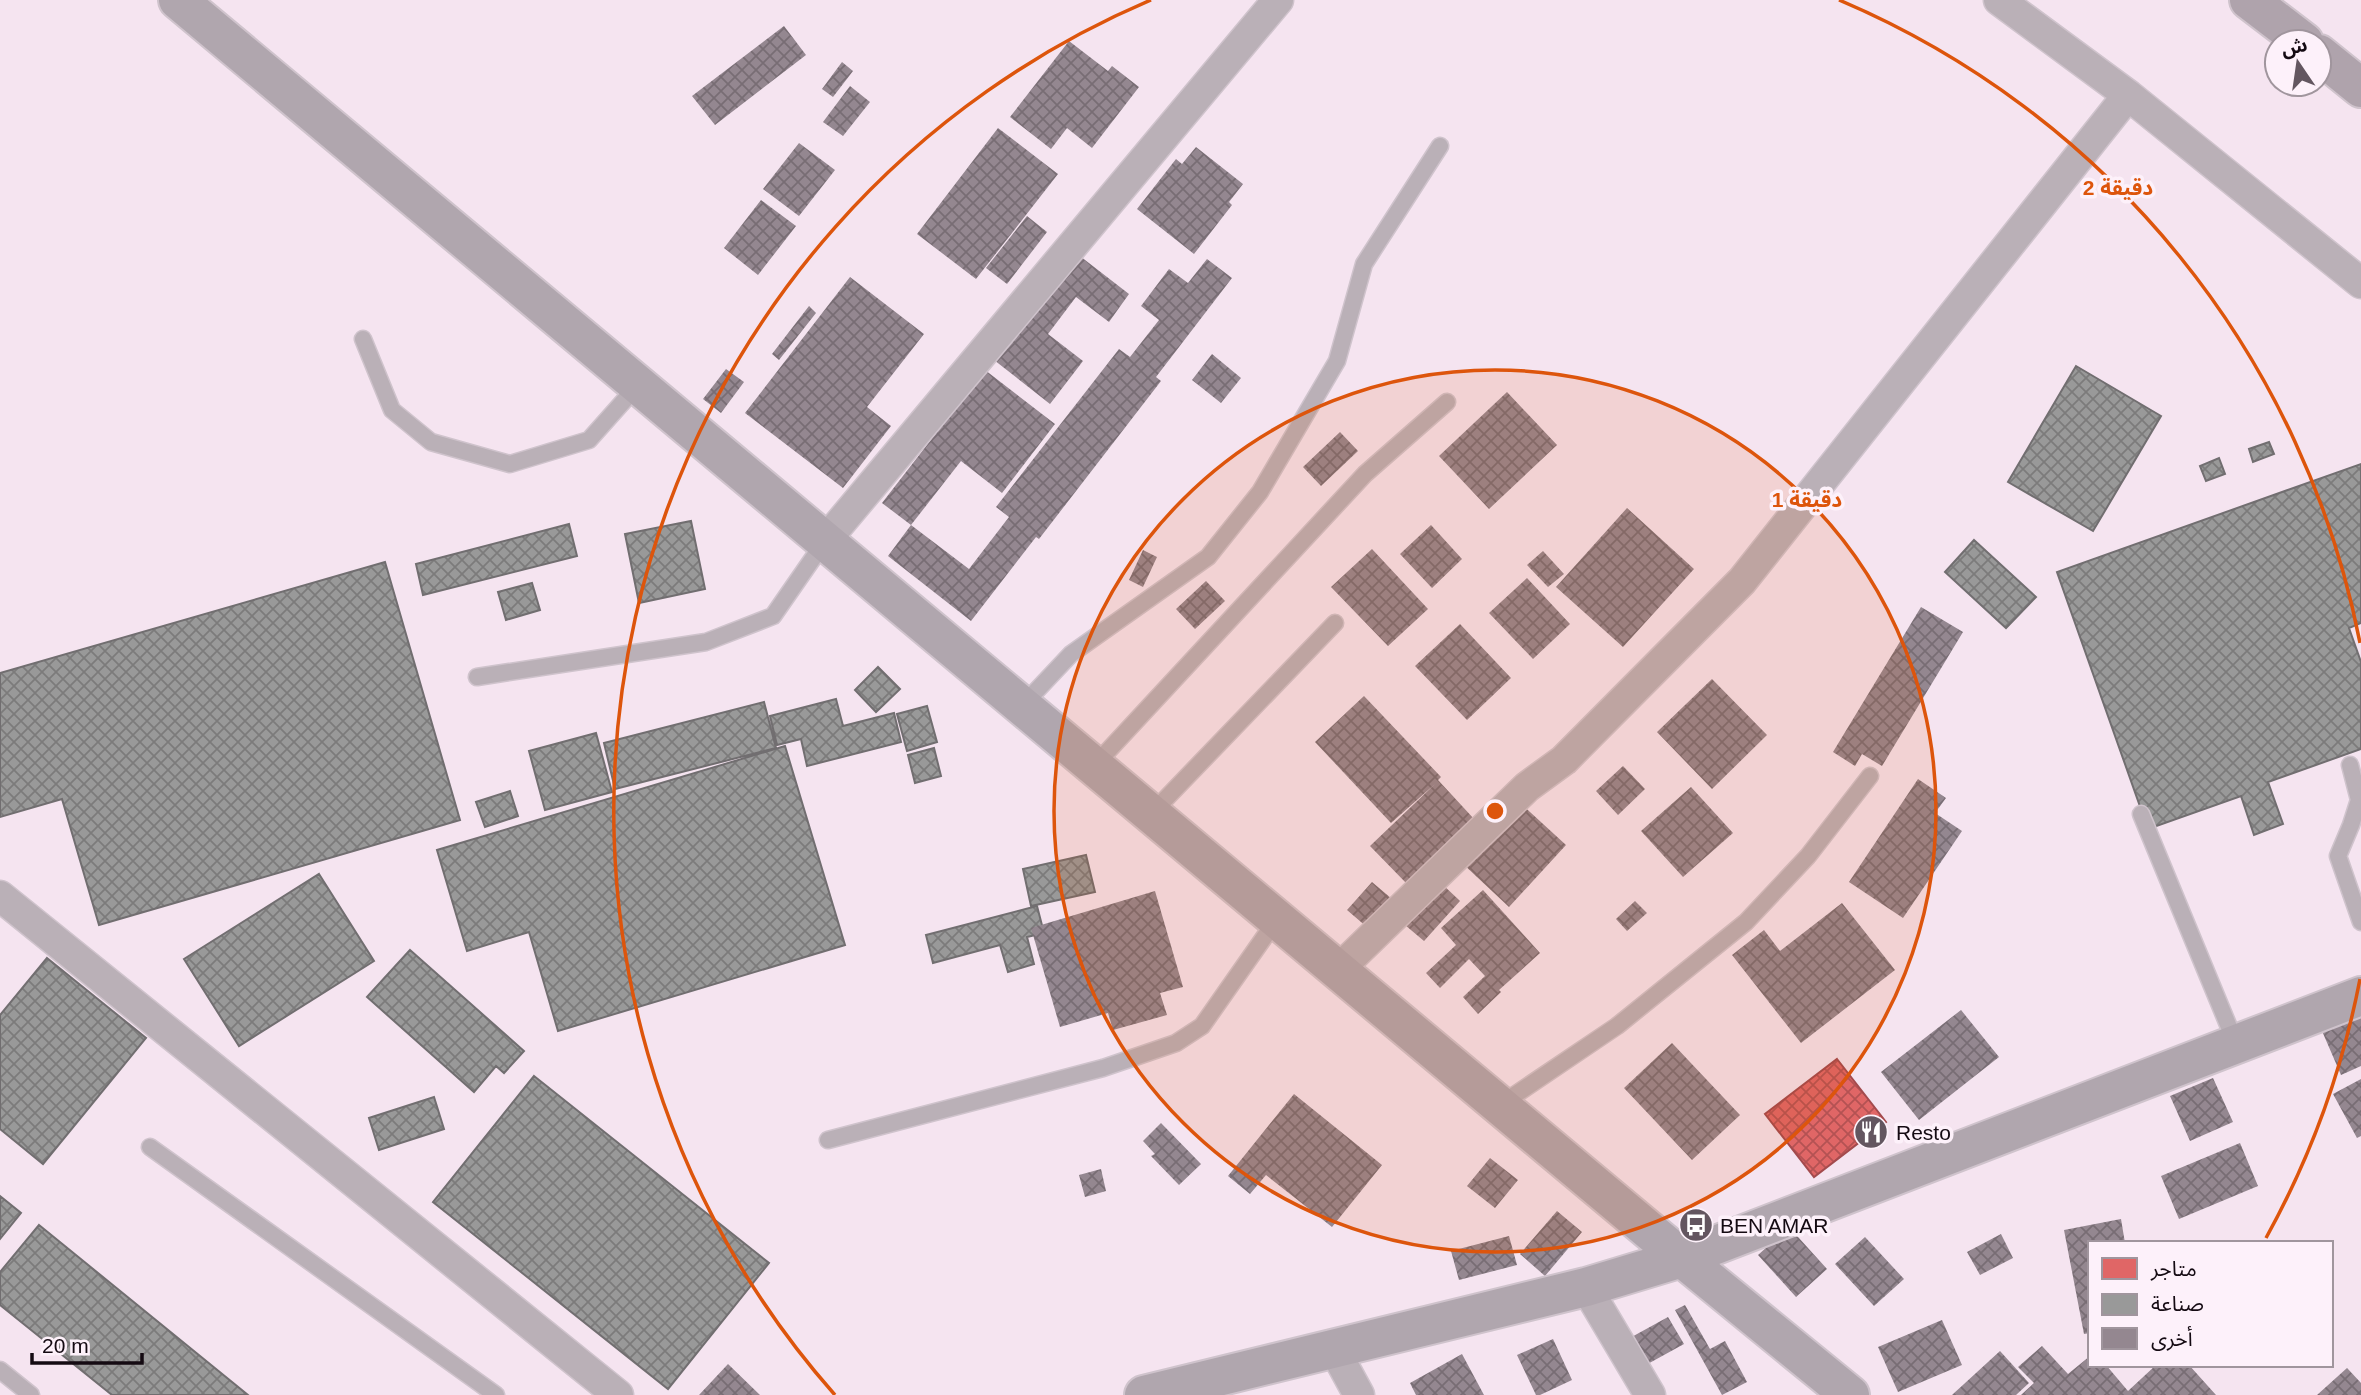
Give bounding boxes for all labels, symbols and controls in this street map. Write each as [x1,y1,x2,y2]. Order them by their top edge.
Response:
north arrow [2263,28,2333,98]
text: ش [2279,34,2309,60]
text: 2 دقيقة [2083,176,2153,200]
text: 1 دقيقة [1772,488,1842,512]
centre of rings [1483,799,1507,823]
restaurant icon: Resto [1852,1113,1890,1151]
place label: Resto [1896,1121,1951,1144]
bus stop icon: BEN AMAR [1677,1206,1715,1244]
place label: BEN AMAR [1720,1214,1829,1237]
legend [2088,1241,2333,1367]
text: متاجر [2150,1257,2197,1281]
text: صناعة [2151,1292,2204,1315]
scale bar [32,1322,142,1366]
text: أخرى [2151,1326,2193,1351]
text: 20 m [42,1334,89,1357]

